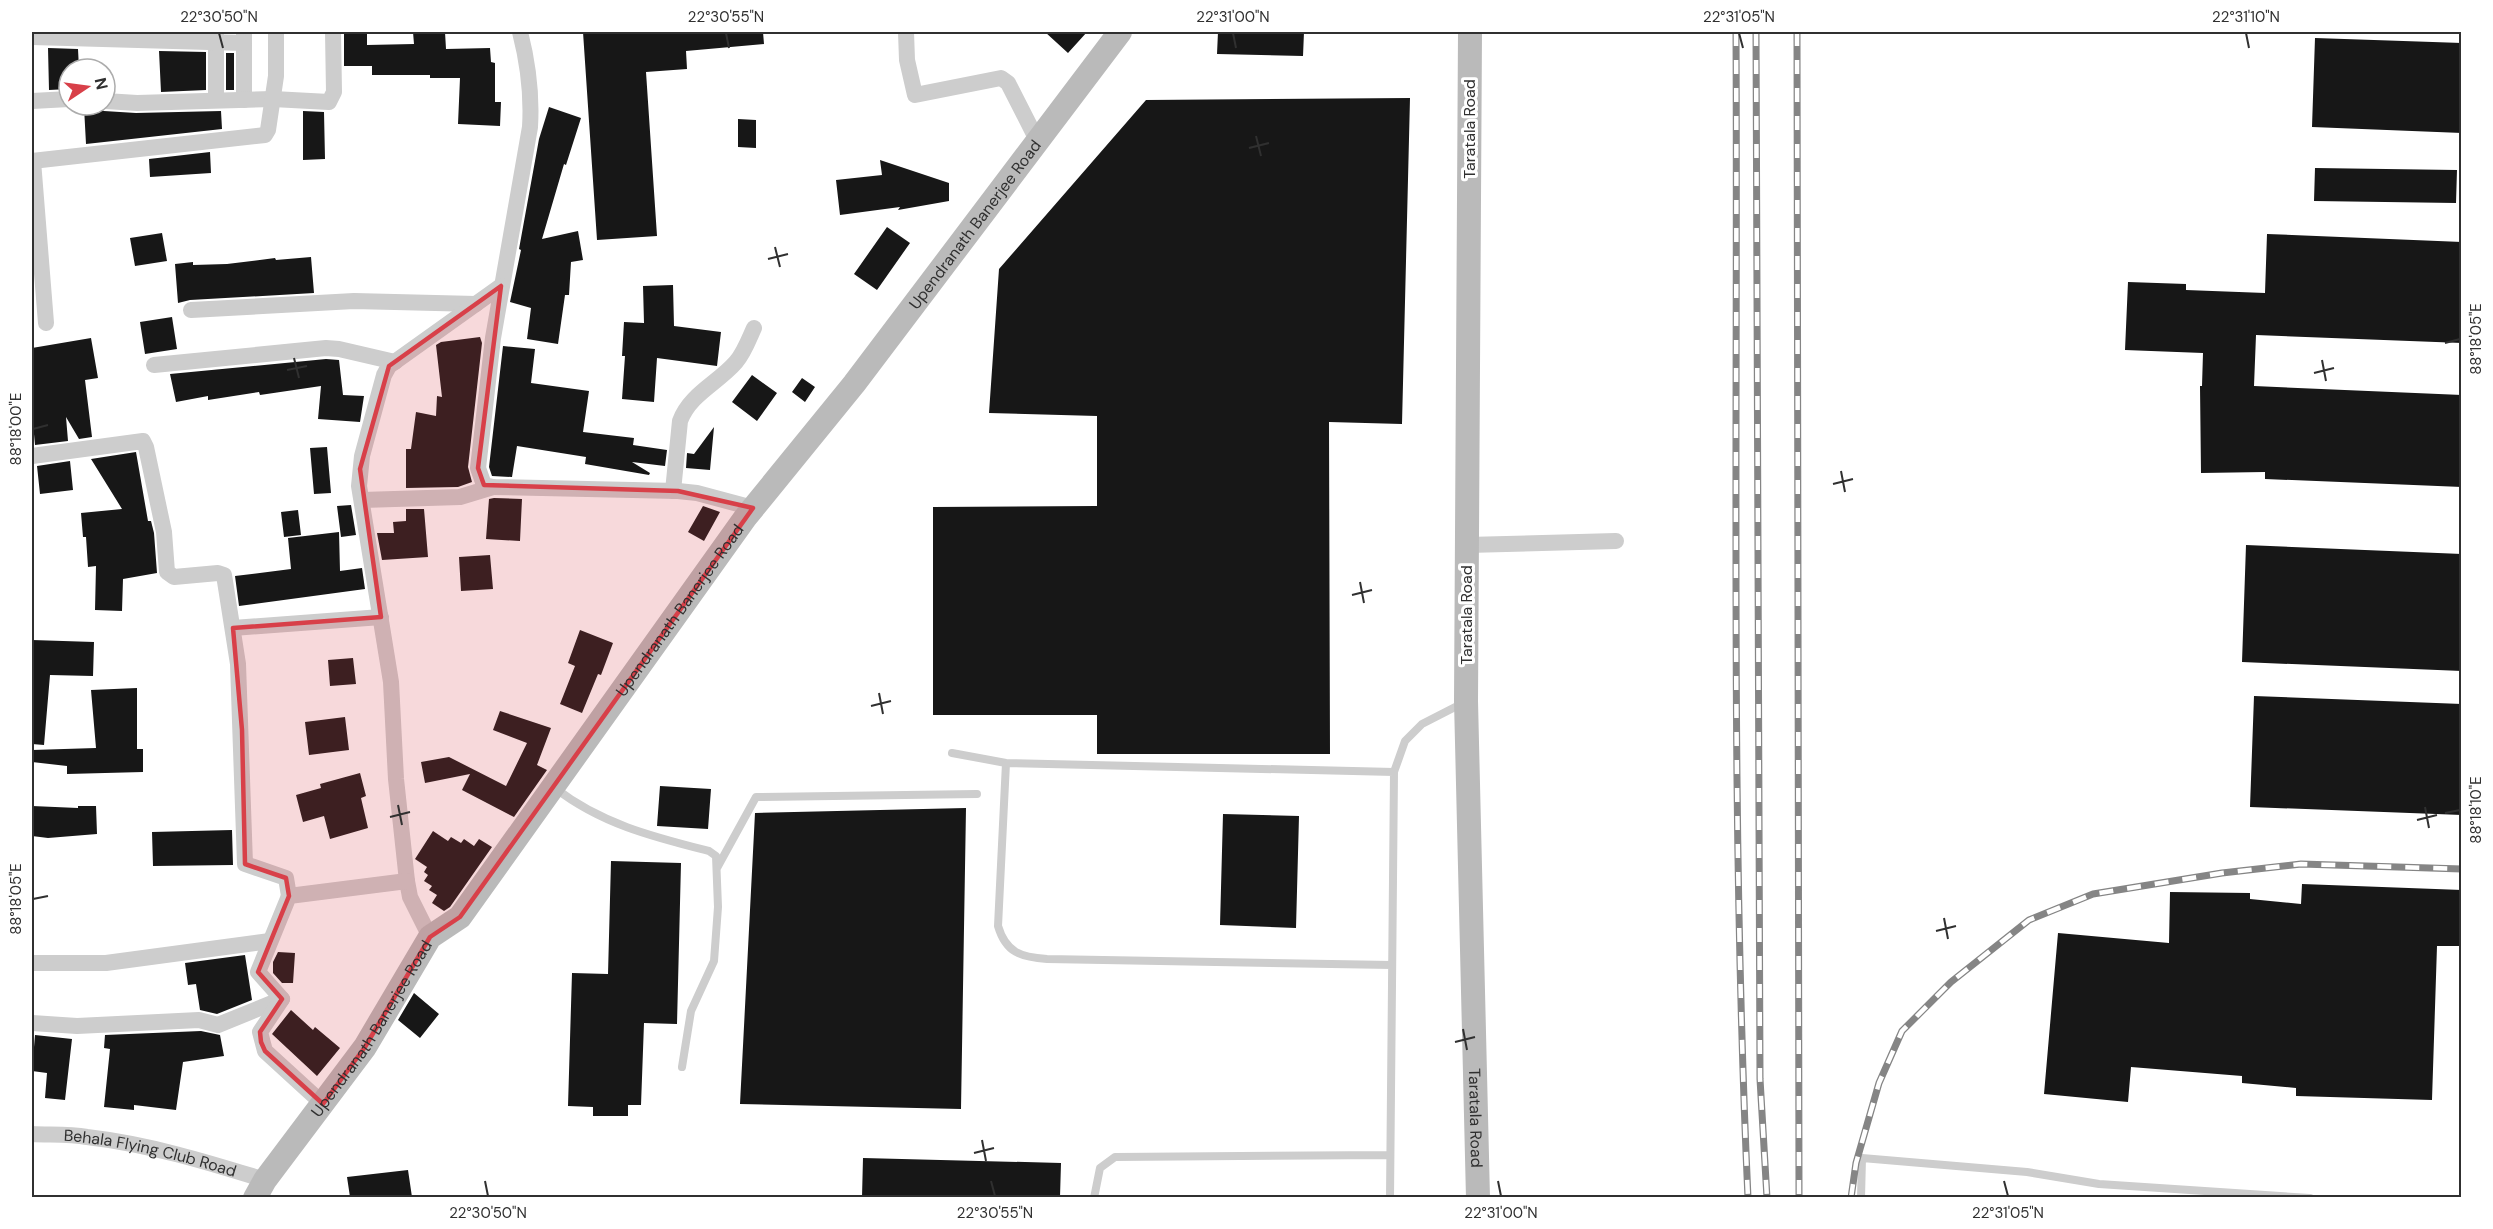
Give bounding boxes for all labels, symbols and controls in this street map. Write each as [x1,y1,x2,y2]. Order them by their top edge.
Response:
text: 22°30'50"N [180,7,258,27]
text: 22°30'55"N [688,7,764,27]
text: 22°31'00"N [1196,7,1270,27]
text: 22°31'05"N [1703,7,1775,27]
text: 22°31'10"N [2212,7,2280,27]
north arrow [57,57,117,117]
text: N [90,76,113,92]
street label: Taratala Road [1459,79,1480,179]
street label: Upendranath Banerjee Road [904,135,1045,313]
text: 88°18'05"E [2466,303,2486,375]
text: 88°18'00"E [6,393,26,465]
street label: Upendranath Banerjee Road [610,520,748,700]
street label: Taratala Road [1456,565,1477,665]
text: 88°18'10"E [2466,776,2486,844]
text: 88°18'05"E [6,863,26,935]
street label: Upendranath Banerjee Road [306,936,436,1121]
street label: Taratala Road [1464,1068,1488,1168]
street label: Behala Flying Club Road [63,1124,239,1181]
text: 22°30'50"N [449,1203,527,1223]
text: 22°30'55"N [957,1203,1033,1223]
text: 22°31'00"N [1464,1203,1538,1223]
text: 22°31'05"N [1972,1203,2044,1223]

